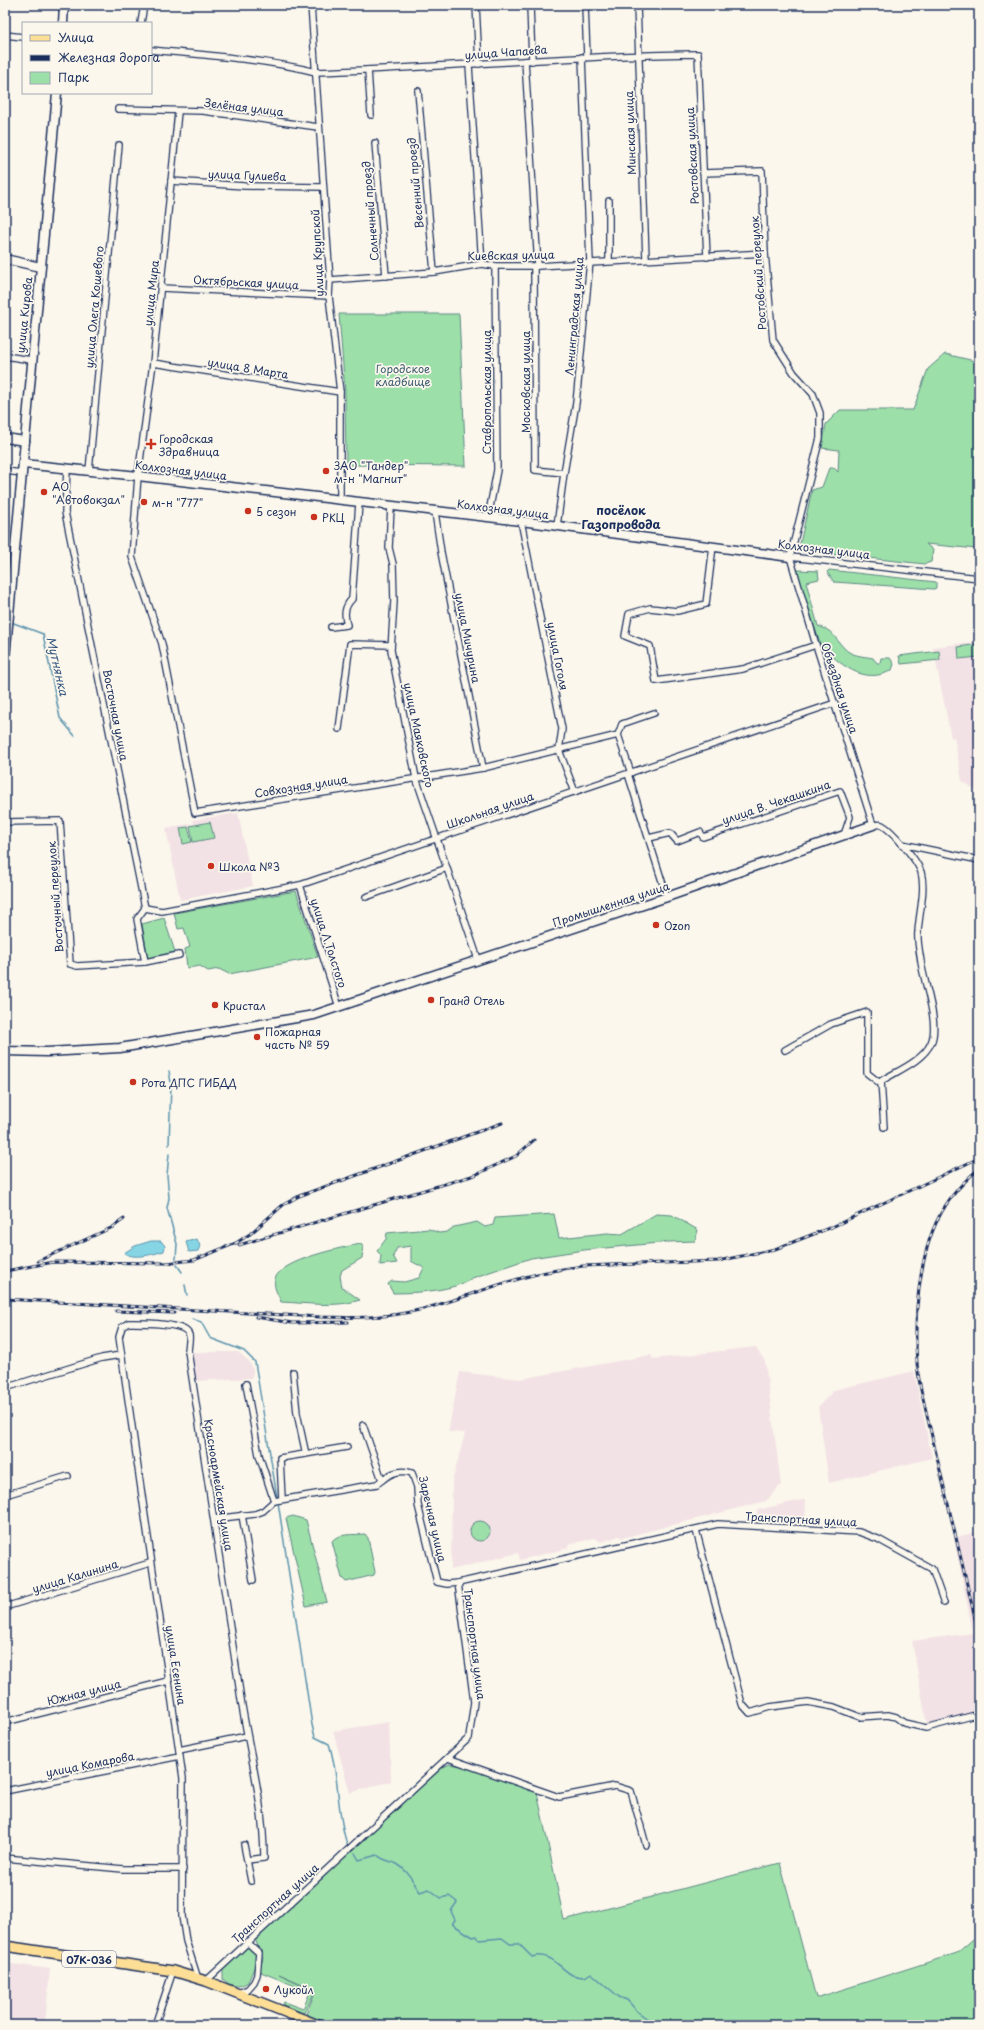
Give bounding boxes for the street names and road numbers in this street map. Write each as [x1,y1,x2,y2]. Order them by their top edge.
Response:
street label: улица Чапаева [464,41,548,63]
street label: Минская улица [620,91,640,175]
street label: Зелёная улица [203,94,285,120]
street label: Ростовская улица [681,107,703,205]
street label: Весенний проезд [403,137,427,229]
street label: Солнечный проезд [357,160,383,262]
street label: улица Гулиева [208,165,287,185]
street label: улица Крупской [306,209,328,297]
street label: Ростовский переулок [746,215,770,331]
street label: улица Олега Кошевого [80,245,108,369]
street label: Киевская улица [467,246,555,264]
street label: Ленинградская улица [560,256,588,376]
street label: улица Мира [139,259,163,327]
street label: Октябрьская улица [193,271,299,293]
street label: улица Кирова [12,276,36,354]
street label: Ставропольская улица [478,330,495,454]
street label: Московская улица [517,331,534,433]
street label: улица 8 Марта [206,353,290,383]
street label: Колхозная улица [134,456,228,484]
street label: Колхозная улица [456,495,550,523]
street label: Колхозная улица [777,535,871,563]
street label: улица Мичурина [451,591,485,685]
street label: улица Гоголя [543,620,573,692]
street label: Объездная улица [817,640,863,736]
street label: Восточная улица [99,668,133,762]
street label: улица Маяковского [400,681,438,789]
street label: Совхозная улица [253,770,349,802]
street label: улица В. Чекашкина [720,775,833,829]
street label: Школьная улица [444,787,536,833]
street label: Восточный переулок [43,840,67,953]
street label: Промышленная улица [550,877,672,931]
street label: улица Л.Толстого [307,896,351,990]
street label: Красноармейская улица [200,1418,238,1552]
street label: Заречная улица [415,1474,451,1564]
street label: Транспортная улица [745,1508,857,1530]
street label: улица Калинина [30,1555,120,1597]
street label: Транспортная улица [460,1587,490,1701]
street label: улица Есенина [161,1624,191,1706]
street label: Южная улица [45,1675,123,1709]
street label: улица Комарова [44,1747,136,1781]
street label: Транспортная улица [228,1859,322,1947]
road number: 07К-036 [62,1951,116,1967]

